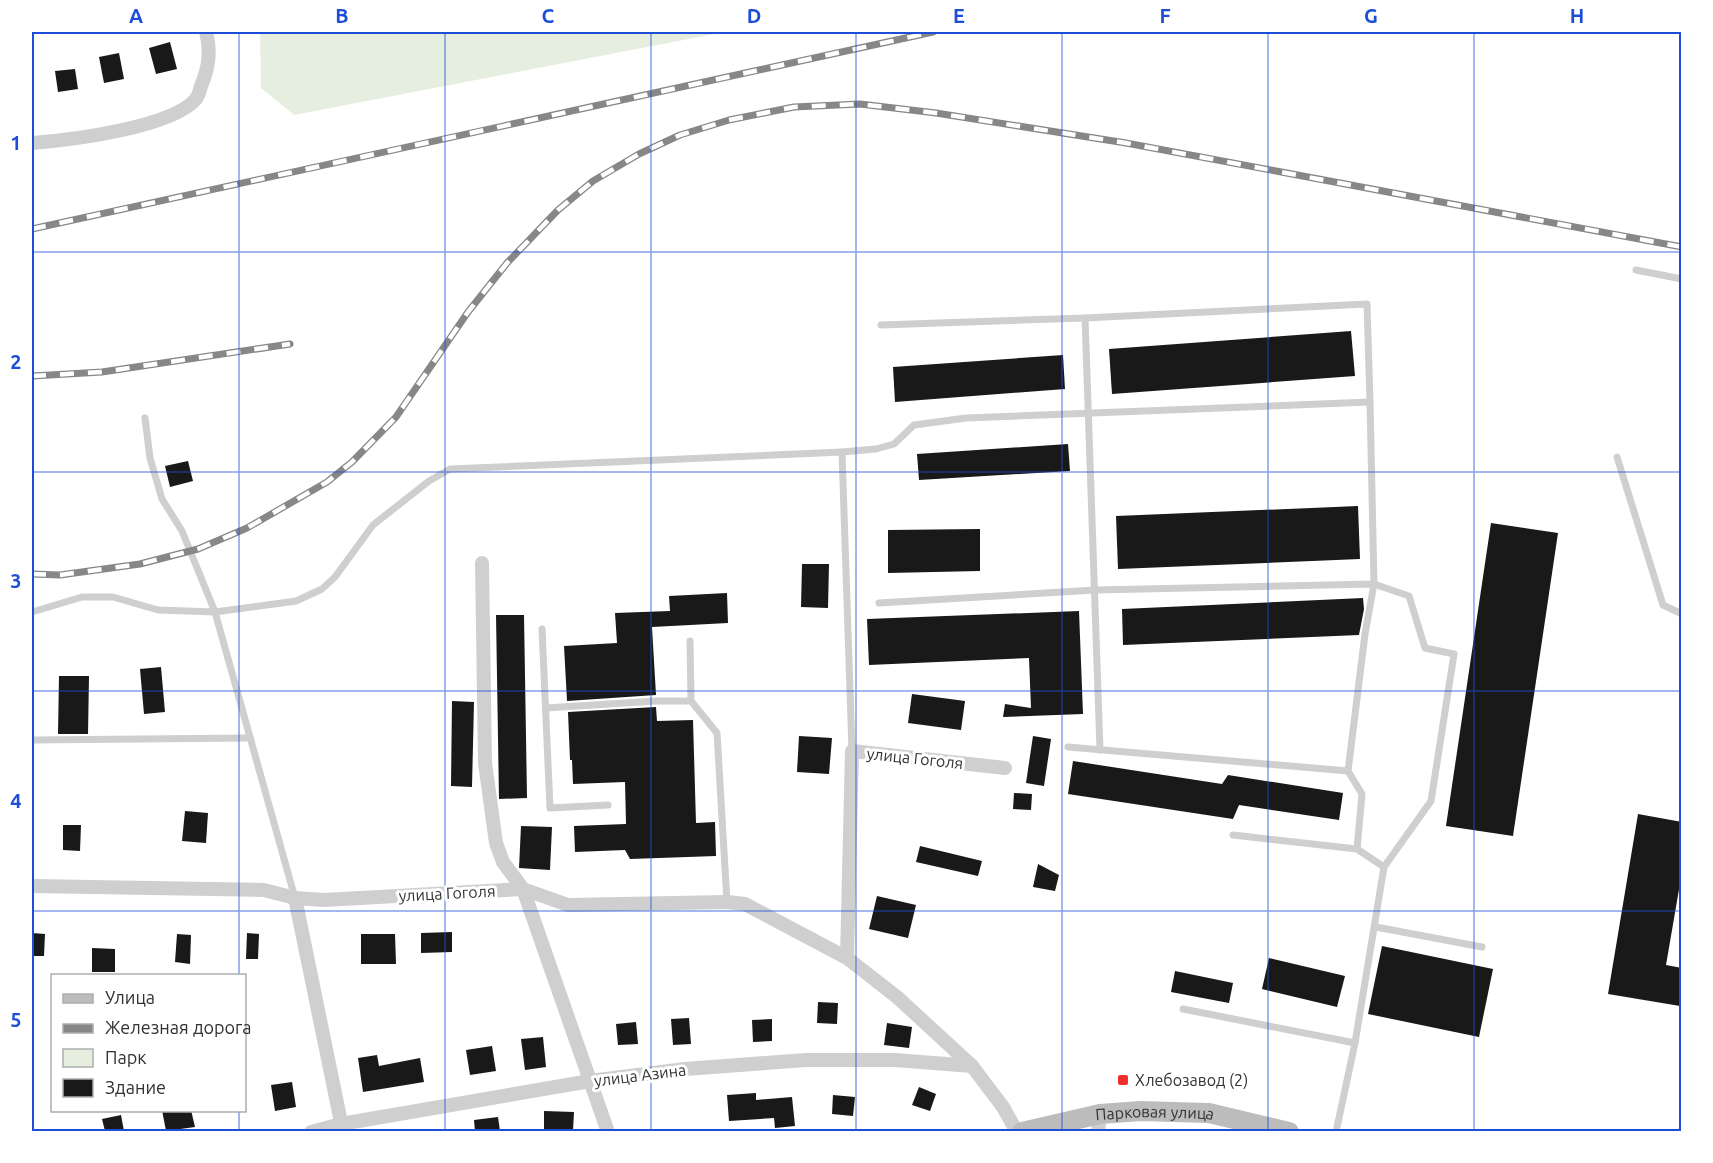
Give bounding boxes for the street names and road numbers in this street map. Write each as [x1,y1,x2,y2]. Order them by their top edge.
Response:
street label: улица Гоголя [866,744,964,772]
street label: улица Гоголя [398,881,496,905]
street label: улица Азина [593,1060,687,1090]
street label: Парковая улица [1095,1102,1216,1123]

